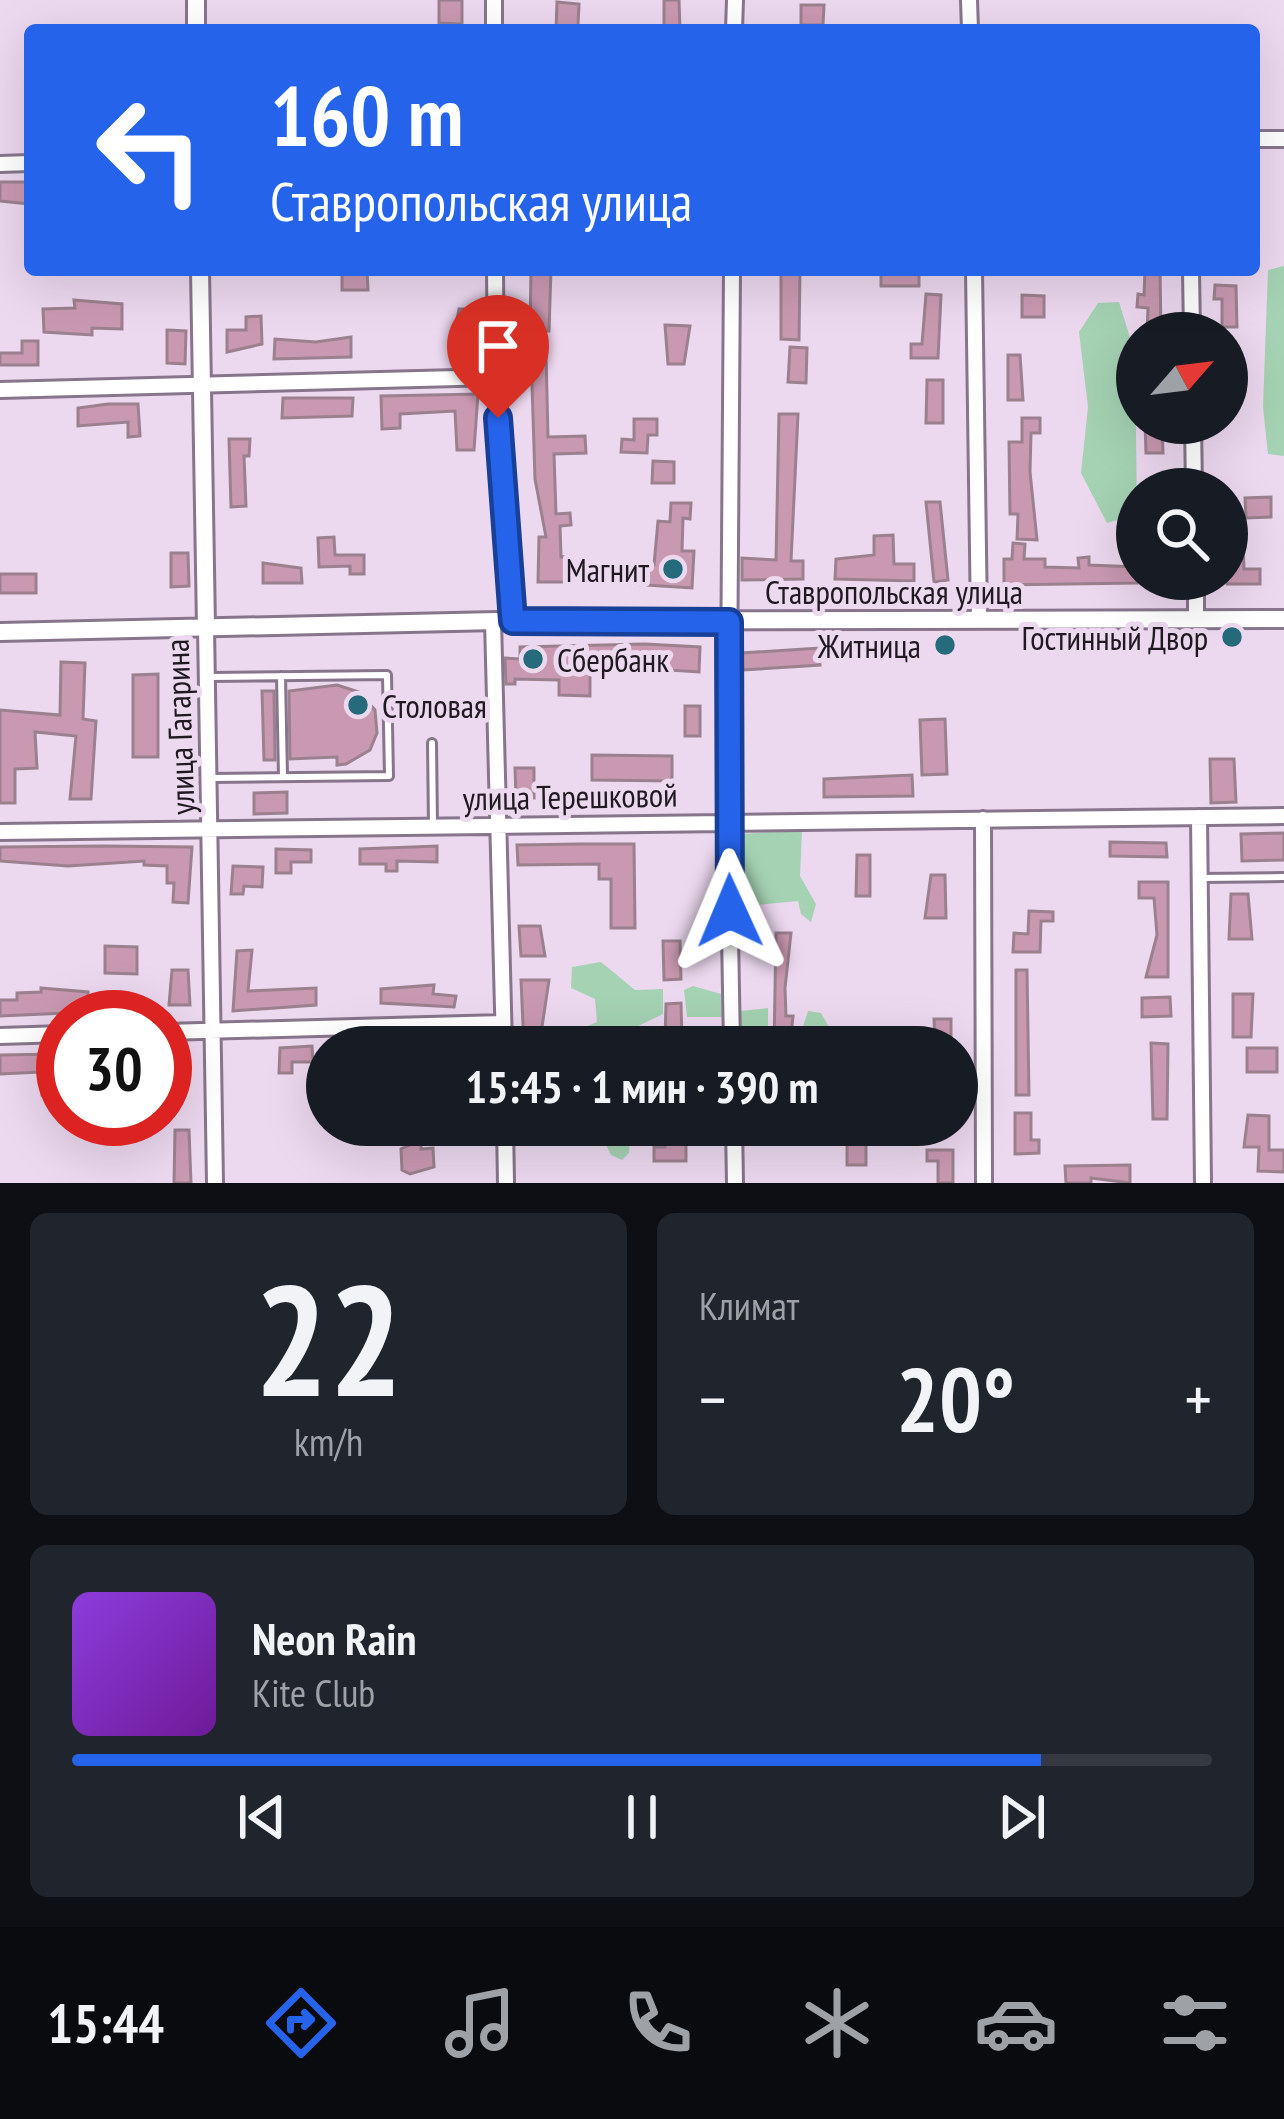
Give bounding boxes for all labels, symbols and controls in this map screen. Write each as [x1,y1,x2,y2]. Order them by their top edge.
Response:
text: 160 m [270,60,463,169]
icon: left [72,72,228,228]
text: Ставропольская улица [270,166,692,236]
pin [447,295,549,418]
north arrow [1116,312,1248,444]
map controls [1116,312,1248,600]
icon: arrive [465,313,531,379]
button: search [1116,468,1248,600]
place label: Магнит [566,548,649,591]
marker: Магнит [660,556,686,582]
street label: Ставропольская улица [765,570,1023,613]
place label: Гостинный Двор [1021,616,1208,659]
place label: Житница [817,624,921,667]
marker: Гостинный Двор [1219,624,1245,650]
marker: Житница [932,632,958,658]
street label: улица Гагарина [154,638,204,816]
place label: Сбербанк [557,638,669,681]
marker: Сбербанк [520,646,546,672]
place label: Столовая [382,684,487,727]
marker: Столовая [345,692,371,718]
street label: улица Терешковой [462,773,678,819]
position arrow [667,848,793,974]
speed limit sign: 30 [36,990,192,1146]
text: 15:45 · 1 мин · 390 m [466,1057,818,1115]
text: 22 [254,1237,403,1439]
text: Климат [699,1280,799,1331]
text: 20° [896,1340,1015,1457]
text: − [699,1356,726,1441]
text: + [1185,1356,1212,1441]
text: km/h [294,1416,363,1467]
text: Neon Rain [252,1609,417,1667]
text: Kite Club [252,1667,375,1718]
icon: previous [229,1784,295,1850]
icon: pause [609,1784,675,1850]
icon: next [989,1784,1055,1850]
icon: directions [259,1981,343,2065]
icon: music [438,1981,522,2065]
icon: phone [616,1981,700,2065]
icon: climate [795,1981,879,2065]
icon: car [974,1981,1058,2065]
icon: filters [1153,1981,1237,2065]
text: 15:44 [47,1988,164,2058]

